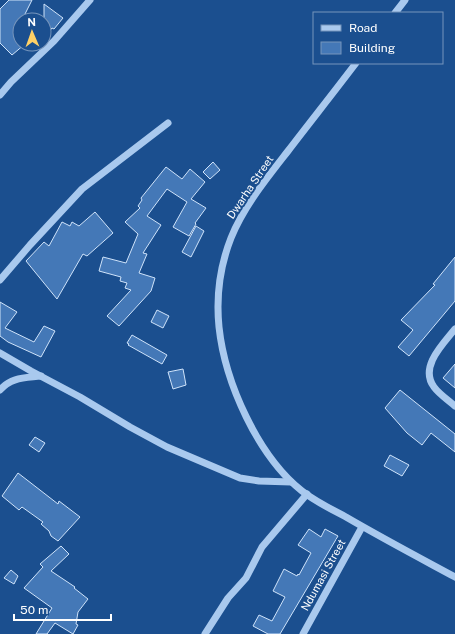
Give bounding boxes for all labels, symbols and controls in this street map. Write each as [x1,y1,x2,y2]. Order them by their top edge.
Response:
north arrow [12,12,52,52]
legend [313,12,443,64]
text: N [27,16,36,28]
text: Road [349,21,377,35]
text: Building [349,41,395,55]
street label: Dwarha Street [224,153,276,221]
street label: Ndumasi Street [298,537,348,613]
scale bar [14,596,111,622]
text: 50 m [20,603,48,617]

